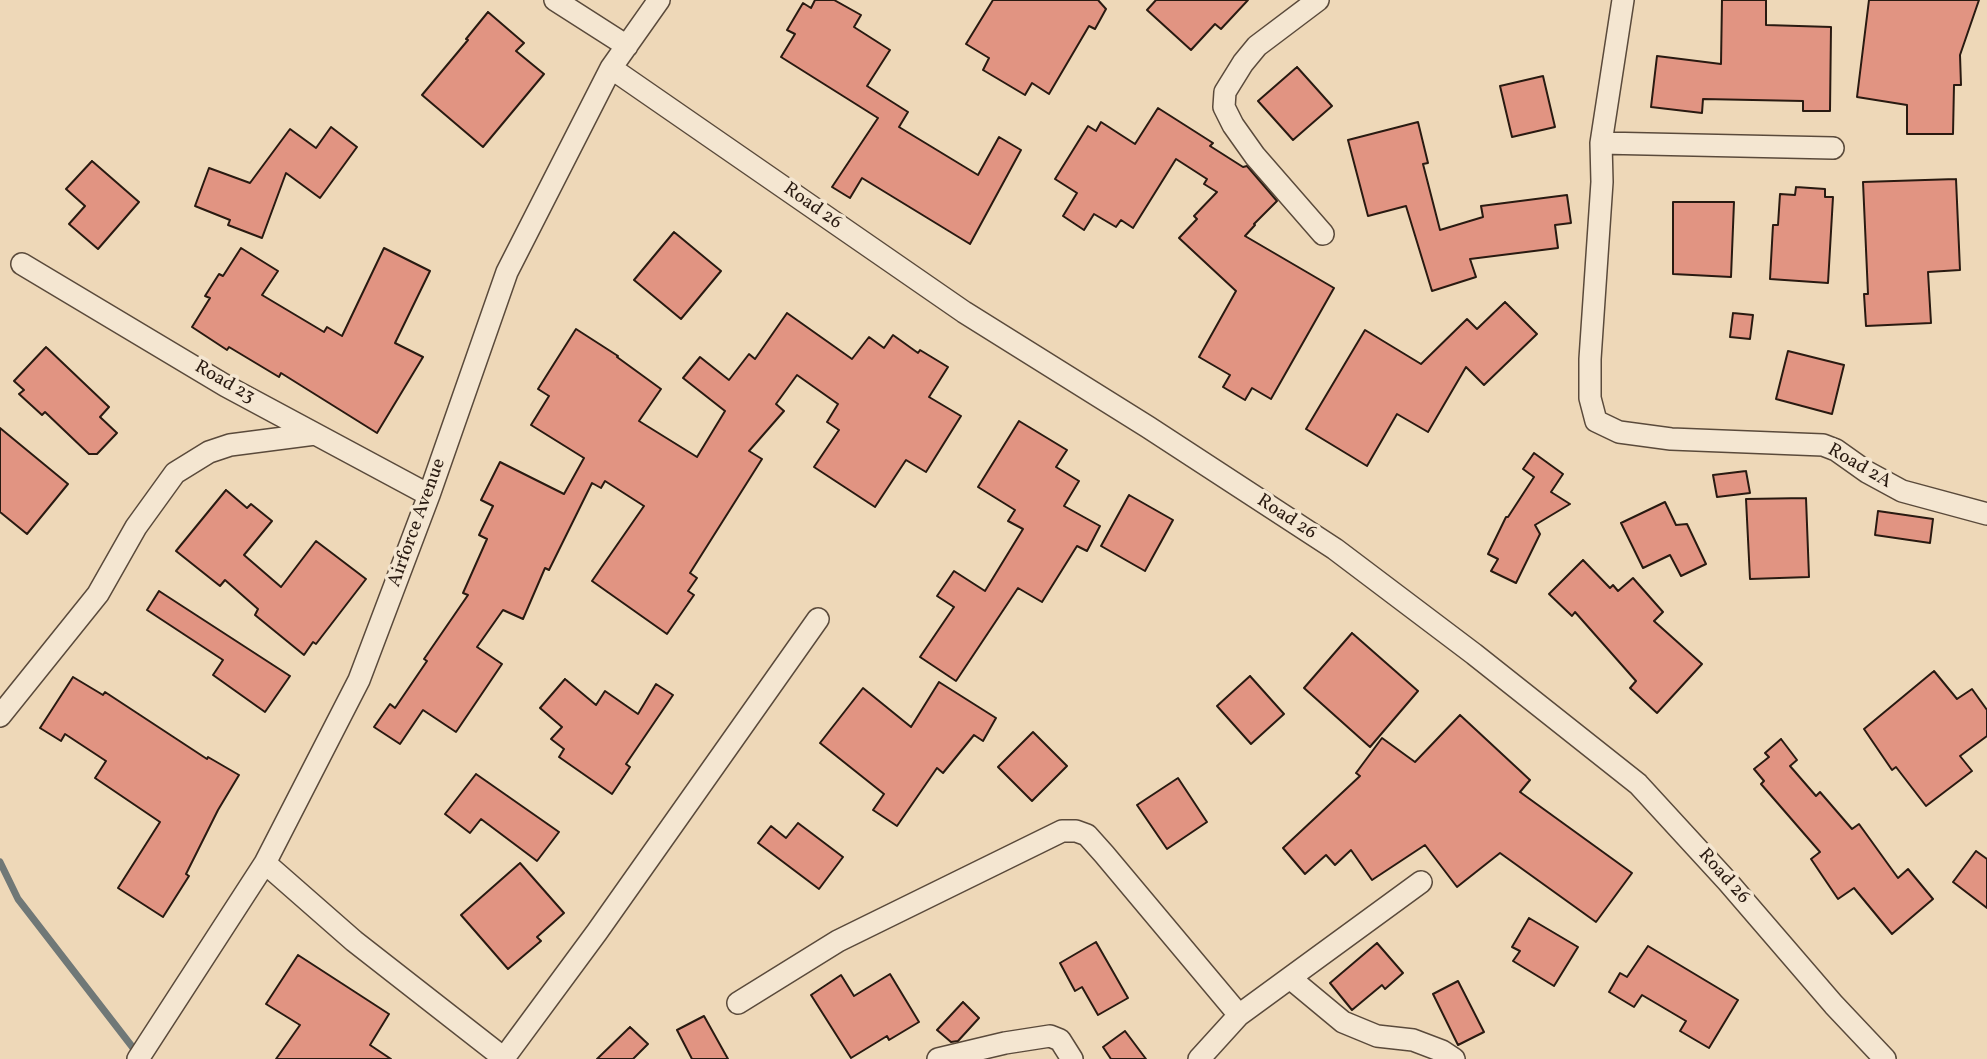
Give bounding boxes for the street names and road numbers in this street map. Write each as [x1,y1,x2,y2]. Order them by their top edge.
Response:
street label: Road 26 [778,179,846,235]
street label: Road 23 [190,357,258,409]
street label: Road 2A [1823,440,1895,494]
street label: Airforce Avenue [384,456,452,590]
street label: Road 26 [1252,490,1320,546]
street label: Road 26 [1692,845,1754,909]

